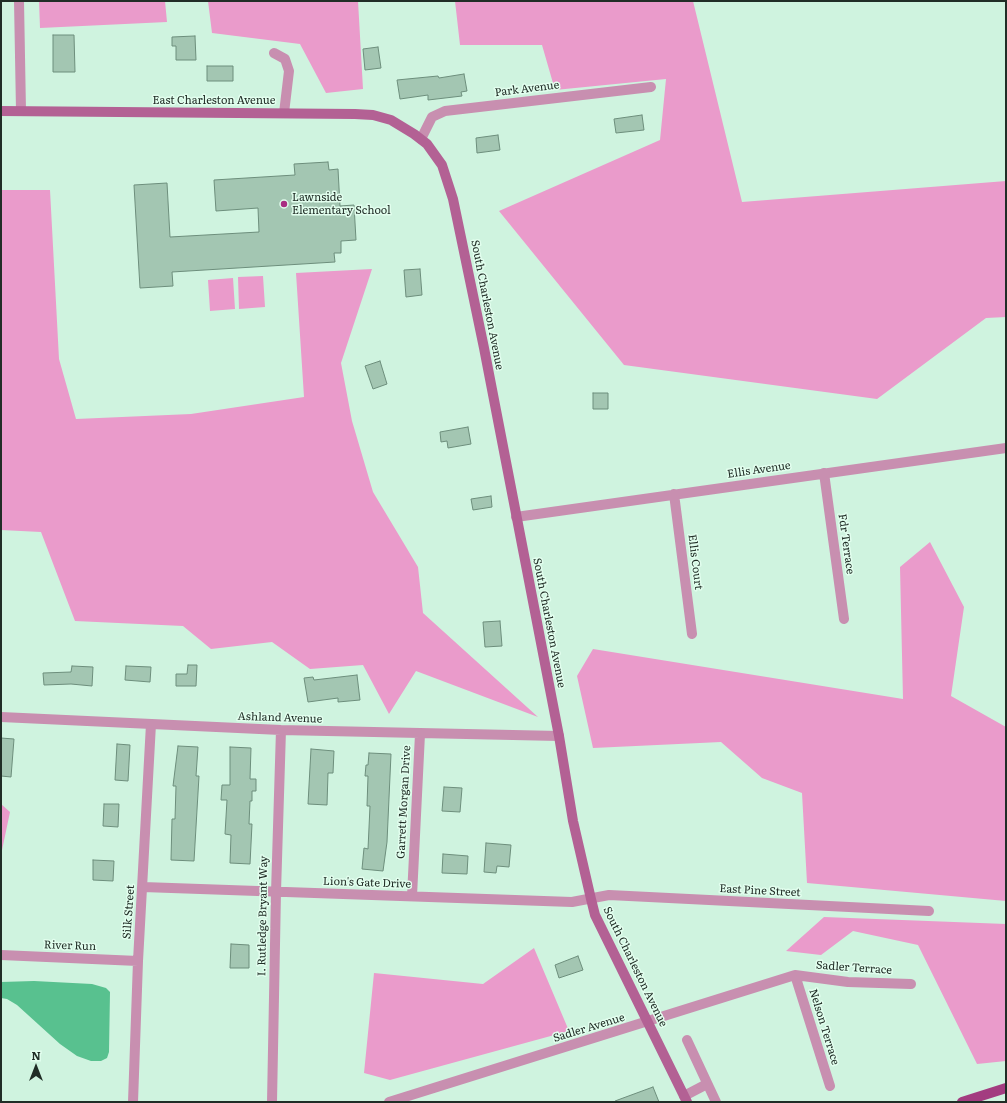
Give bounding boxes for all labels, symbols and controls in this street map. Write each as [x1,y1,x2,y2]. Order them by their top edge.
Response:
street label: Park Avenue [494,78,560,100]
street label: East Charleston Avenue [153,94,275,108]
place label: Lawnside Elementary School [292,191,391,217]
marker: Lawnside Elementary School [279,199,289,209]
street label: South Charleston Avenue [468,239,506,371]
street label: Ellis Avenue [727,459,791,481]
street label: Fdr Terrace [835,513,857,575]
street label: Ellis Court [685,533,705,591]
street label: South Charleston Avenue [530,557,568,689]
street label: Ashland Avenue [237,710,323,726]
street label: Garrett Morgan Drive [394,745,414,859]
street label: I. Rutledge Bryant Way [255,856,271,976]
street label: Lion's Gate Drive [323,875,411,891]
street label: East Pine Street [719,882,801,900]
street label: Silk Street [121,884,137,940]
street label: South Charleston Avenue [600,905,670,1029]
street label: River Run [44,938,96,954]
street label: Sadler Terrace [816,959,892,977]
street label: Nelson Terrace [806,987,842,1067]
street label: Sadler Avenue [552,1011,626,1045]
north arrow [16,1047,56,1087]
text: N [31,1047,41,1063]

